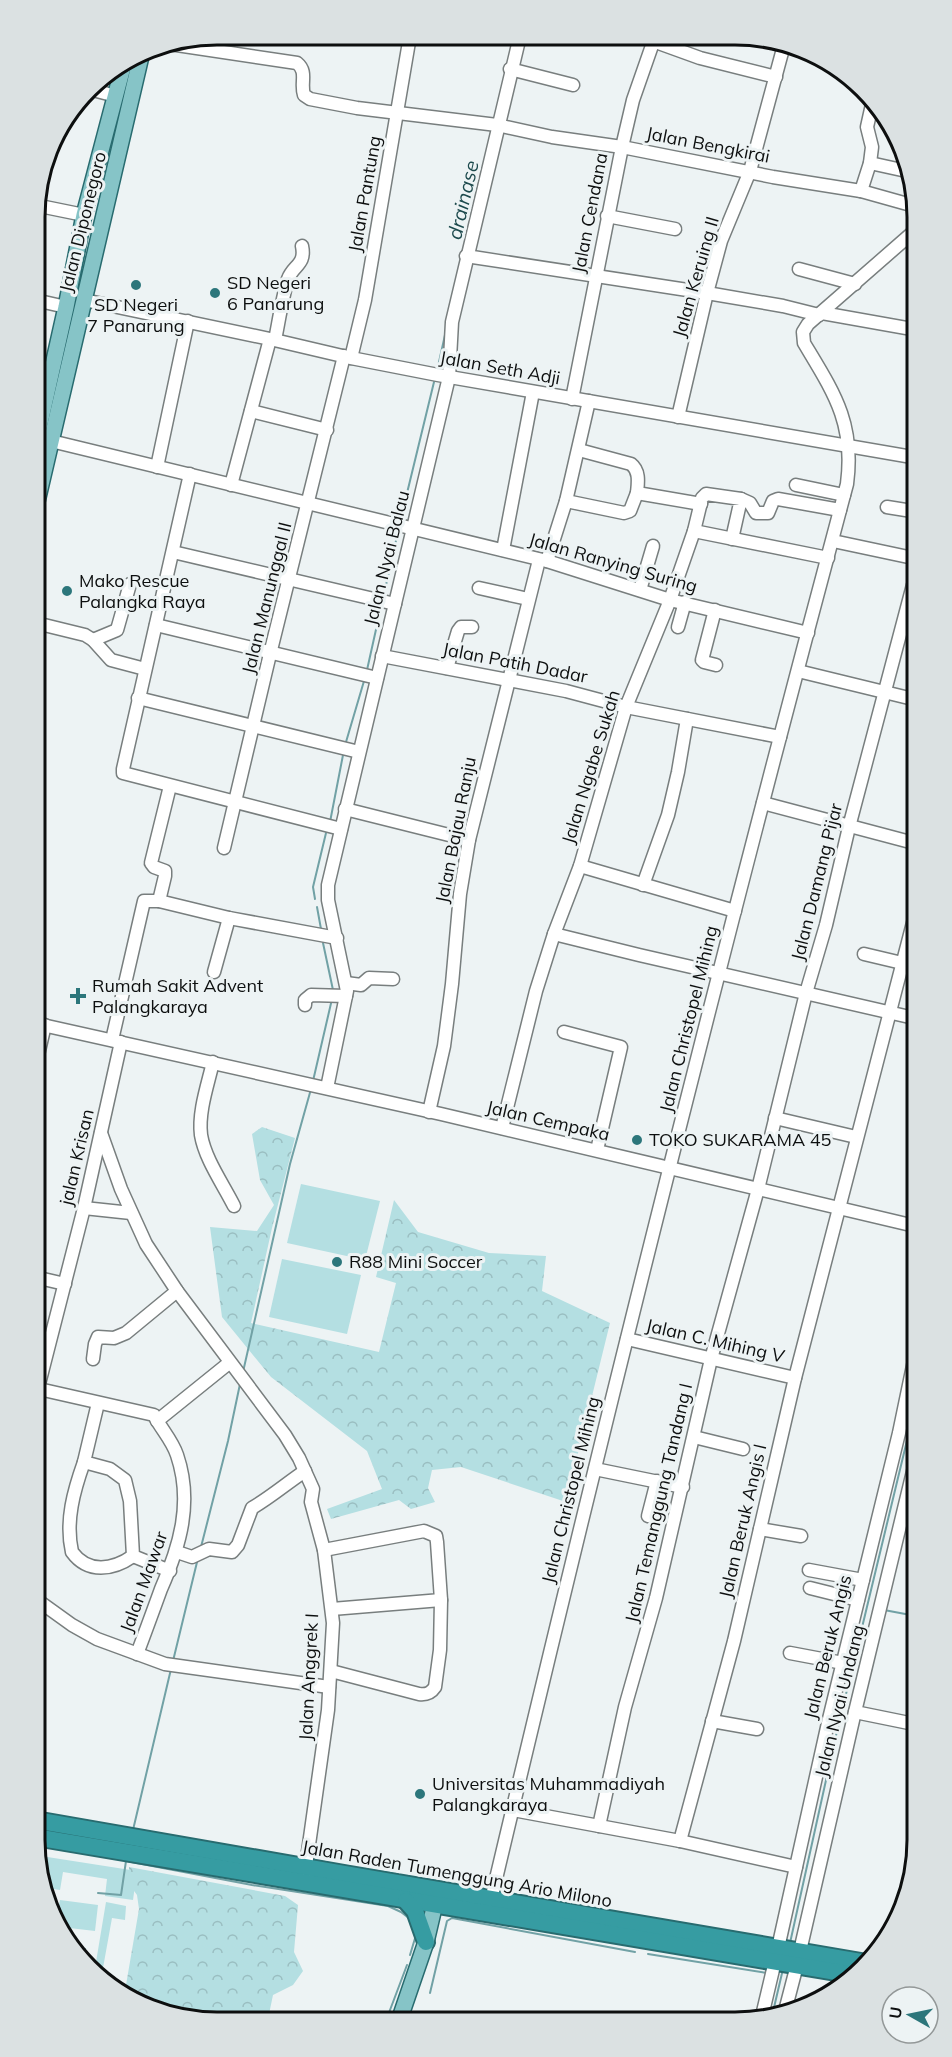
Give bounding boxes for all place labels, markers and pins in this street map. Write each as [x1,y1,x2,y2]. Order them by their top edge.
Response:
place label: SD Negeri 6 Panarung [227,271,324,315]
marker: SD Negeri 7 Panarung [129,278,143,292]
marker: SD Negeri 6 Panarung [208,286,222,300]
place label: SD Negeri 7 Panarung [87,293,185,337]
place label: Mako Rescue Palangka Raya [79,569,206,613]
marker: Mako Rescue Palangka Raya [60,584,74,598]
place label: Rumah Sakit Advent Palangkaraya [92,974,263,1018]
marker: Rumah Sakit Advent Palangkaraya [69,987,87,1005]
place label: TOKO SUKARAMA 45 [649,1128,832,1151]
marker: TOKO SUKARAMA 45 [630,1133,644,1147]
place label: R88 Mini Soccer [349,1250,483,1273]
marker: R88 Mini Soccer [330,1255,344,1269]
place label: Universitas Muhammadiyah Palangkaraya [432,1772,665,1816]
marker: Universitas Muhammadiyah Palangkaraya [413,1787,427,1801]

